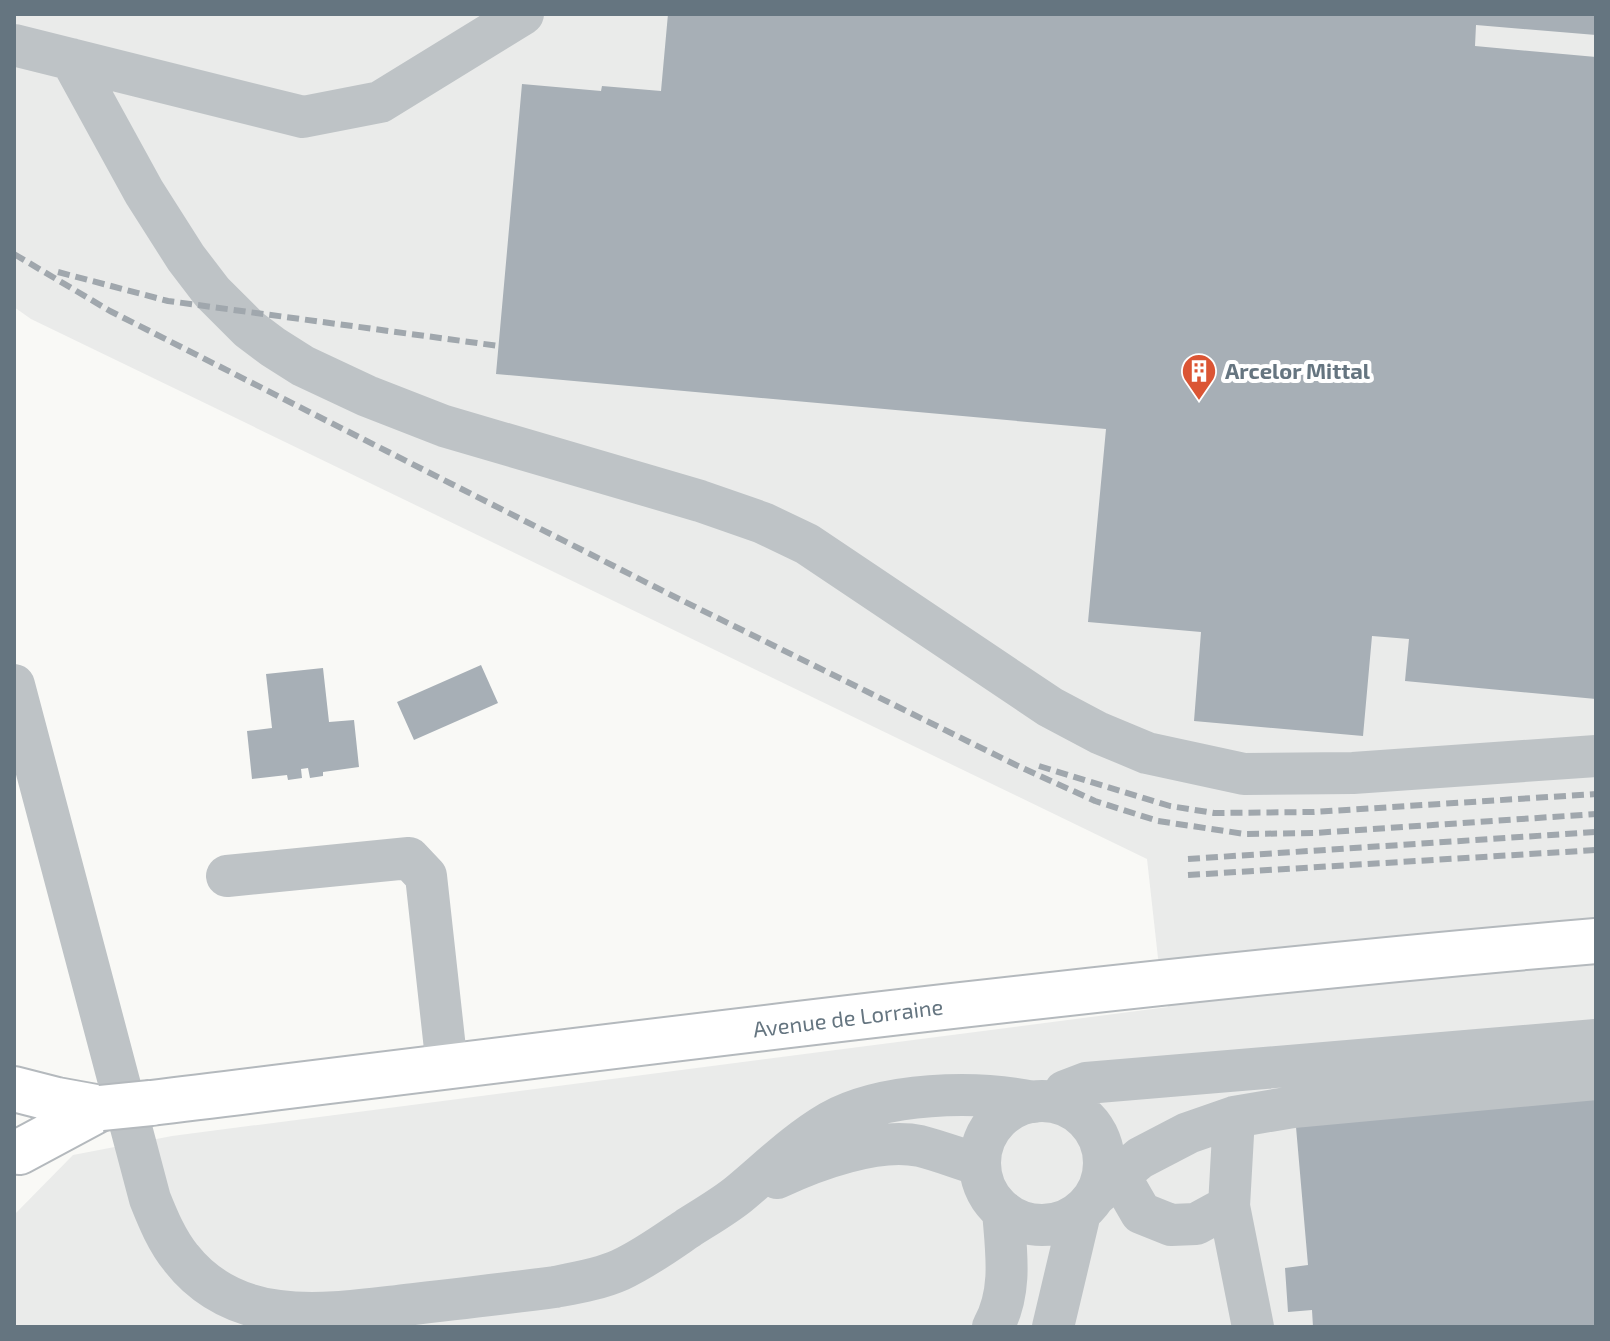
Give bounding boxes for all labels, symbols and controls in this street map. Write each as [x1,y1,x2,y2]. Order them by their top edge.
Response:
building icon: Arcelor Mittal [1180,352,1218,402]
place label: Arcelor Mittal [1225,357,1371,383]
street label: Avenue de Lorraine [751,992,944,1042]

